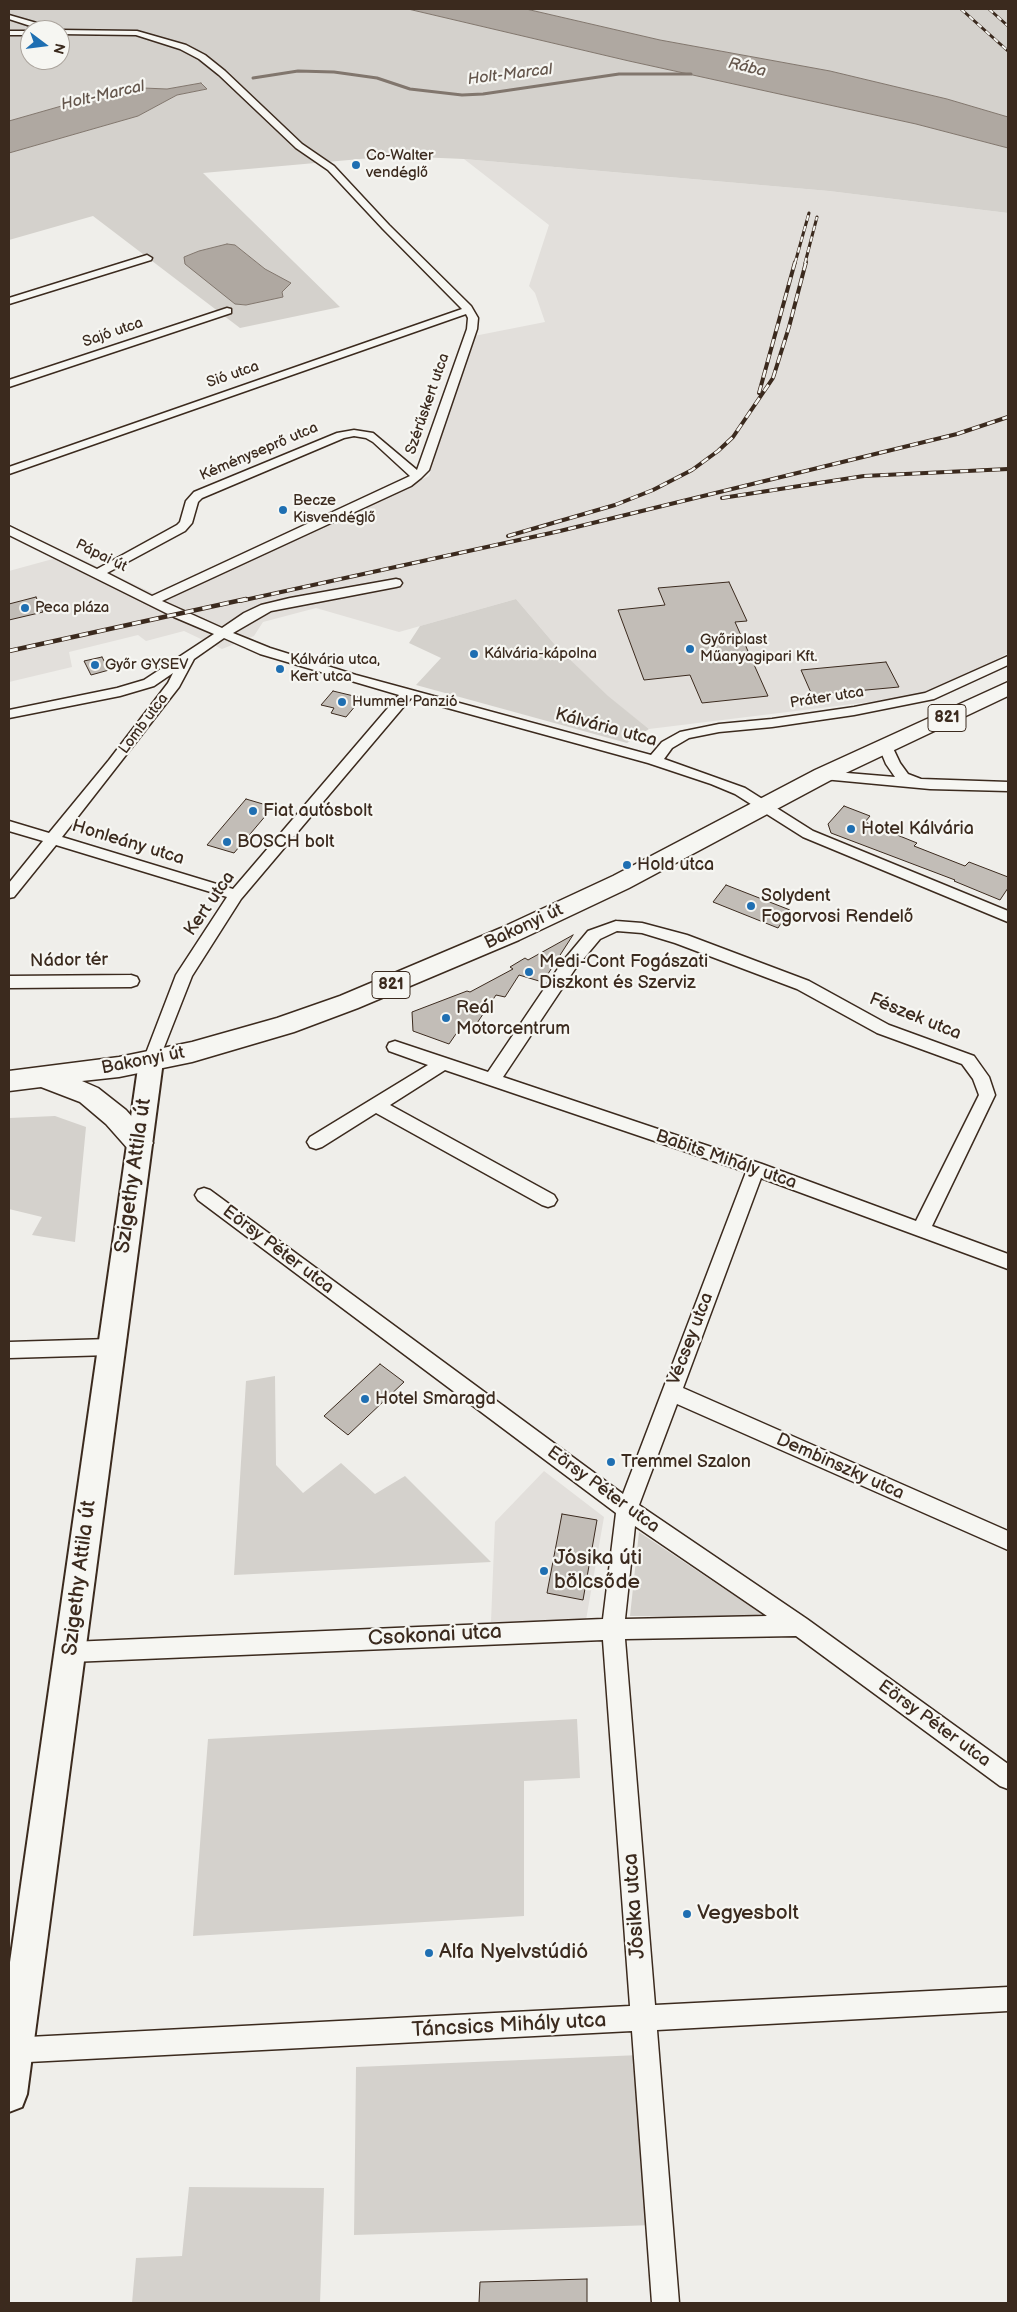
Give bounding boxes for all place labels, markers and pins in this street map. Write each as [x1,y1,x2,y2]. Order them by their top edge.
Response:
place label: Co-Walter vendéglő [366,147,433,182]
marker: Co-Walter vendéglő [350,159,362,171]
place label: Becze Kisvendéglő [293,492,376,527]
marker: Becze Kisvendéglő [277,504,289,516]
place label: Peca pláza [35,599,109,617]
marker: Peca pláza [19,602,31,614]
place label: Győriplast Műanyagipari Kft. [700,631,818,666]
marker: Győriplast Műanyagipari Kft. [684,643,696,655]
place label: Kálvária-kápolna [484,645,597,663]
marker: Kálvária-kápolna [468,648,480,660]
place label: Kálvária utca, Kert utca [290,651,380,686]
place label: Győr GYSEV [105,656,189,674]
marker: Győr GYSEV [89,659,101,671]
marker: Kálvária utca, Kert utca [274,663,286,675]
place label: Hummel Panzió [352,693,457,711]
marker: Hummel Panzió [336,696,348,708]
place label: Fiat autósbolt [263,800,373,822]
marker: Fiat autósbolt [247,805,259,817]
place label: Hotel Kálvária [861,818,974,840]
marker: Hotel Kálvária [845,823,857,835]
place label: BOSCH bolt [237,831,335,853]
marker: BOSCH bolt [221,836,233,848]
place label: Hold utca [637,854,714,876]
marker: Hold utca [621,859,633,871]
place label: Solydent Fogorvosi Rendelő [761,885,914,928]
marker: Solydent Fogorvosi Rendelő [745,900,757,912]
place label: Medi-Cont Fogászati Diszkont és Szerviz [539,951,708,994]
marker: Medi-Cont Fogászati Diszkont és Szerviz [523,966,535,978]
place label: Reál Motorcentrum [456,997,570,1040]
marker: Reál Motorcentrum [440,1012,452,1024]
place label: Hotel Smaragd [375,1388,496,1410]
marker: Hotel Smaragd [359,1393,371,1405]
place label: Tremmel Szalon [621,1451,751,1473]
marker: Tremmel Szalon [605,1456,617,1468]
place label: Jósika úti bölcsőde [554,1546,642,1596]
marker: Jósika úti bölcsőde [538,1565,550,1577]
place label: Vegyesbolt [697,1901,799,1927]
marker: Vegyesbolt [681,1908,693,1920]
place label: Alfa Nyelvstúdió [439,1940,588,1966]
marker: Alfa Nyelvstúdió [423,1947,435,1959]

